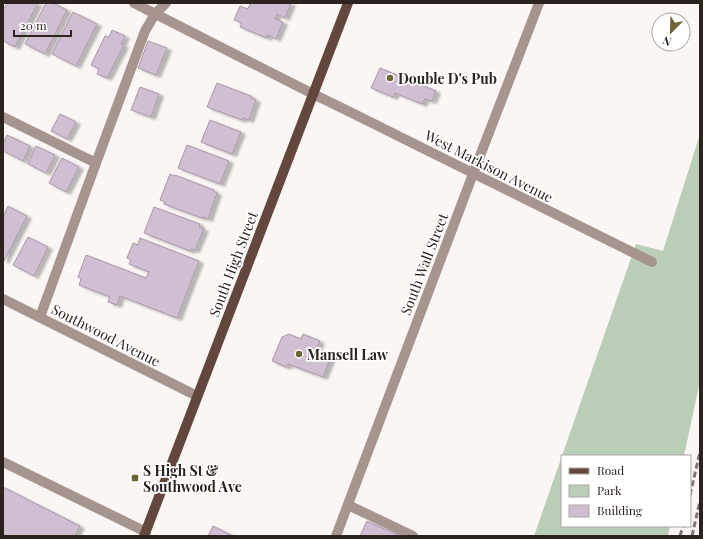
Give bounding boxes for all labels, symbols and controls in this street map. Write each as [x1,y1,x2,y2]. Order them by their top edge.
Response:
scale bar [14,12,71,38]
north arrow [651,12,691,52]
text: 20 m [20,17,47,33]
text: N [660,33,673,50]
place label: Double D's Pub [398,69,497,88]
marker: Double D's Pub [385,73,395,83]
street label: West Markison Avenue [421,125,556,207]
street label: South High Street [204,208,262,319]
street label: South Wall Street [396,209,453,318]
street label: Southwood Avenue [48,299,164,371]
place label: Mansell Law [307,345,389,364]
marker: Mansell Law [294,349,304,359]
legend [561,455,691,527]
place label: S High St & Southwood Ave [143,461,242,496]
text: Road [597,462,624,478]
marker: S High St & Southwood Ave [130,473,140,483]
text: Park [597,482,622,498]
text: Building [597,502,643,518]

